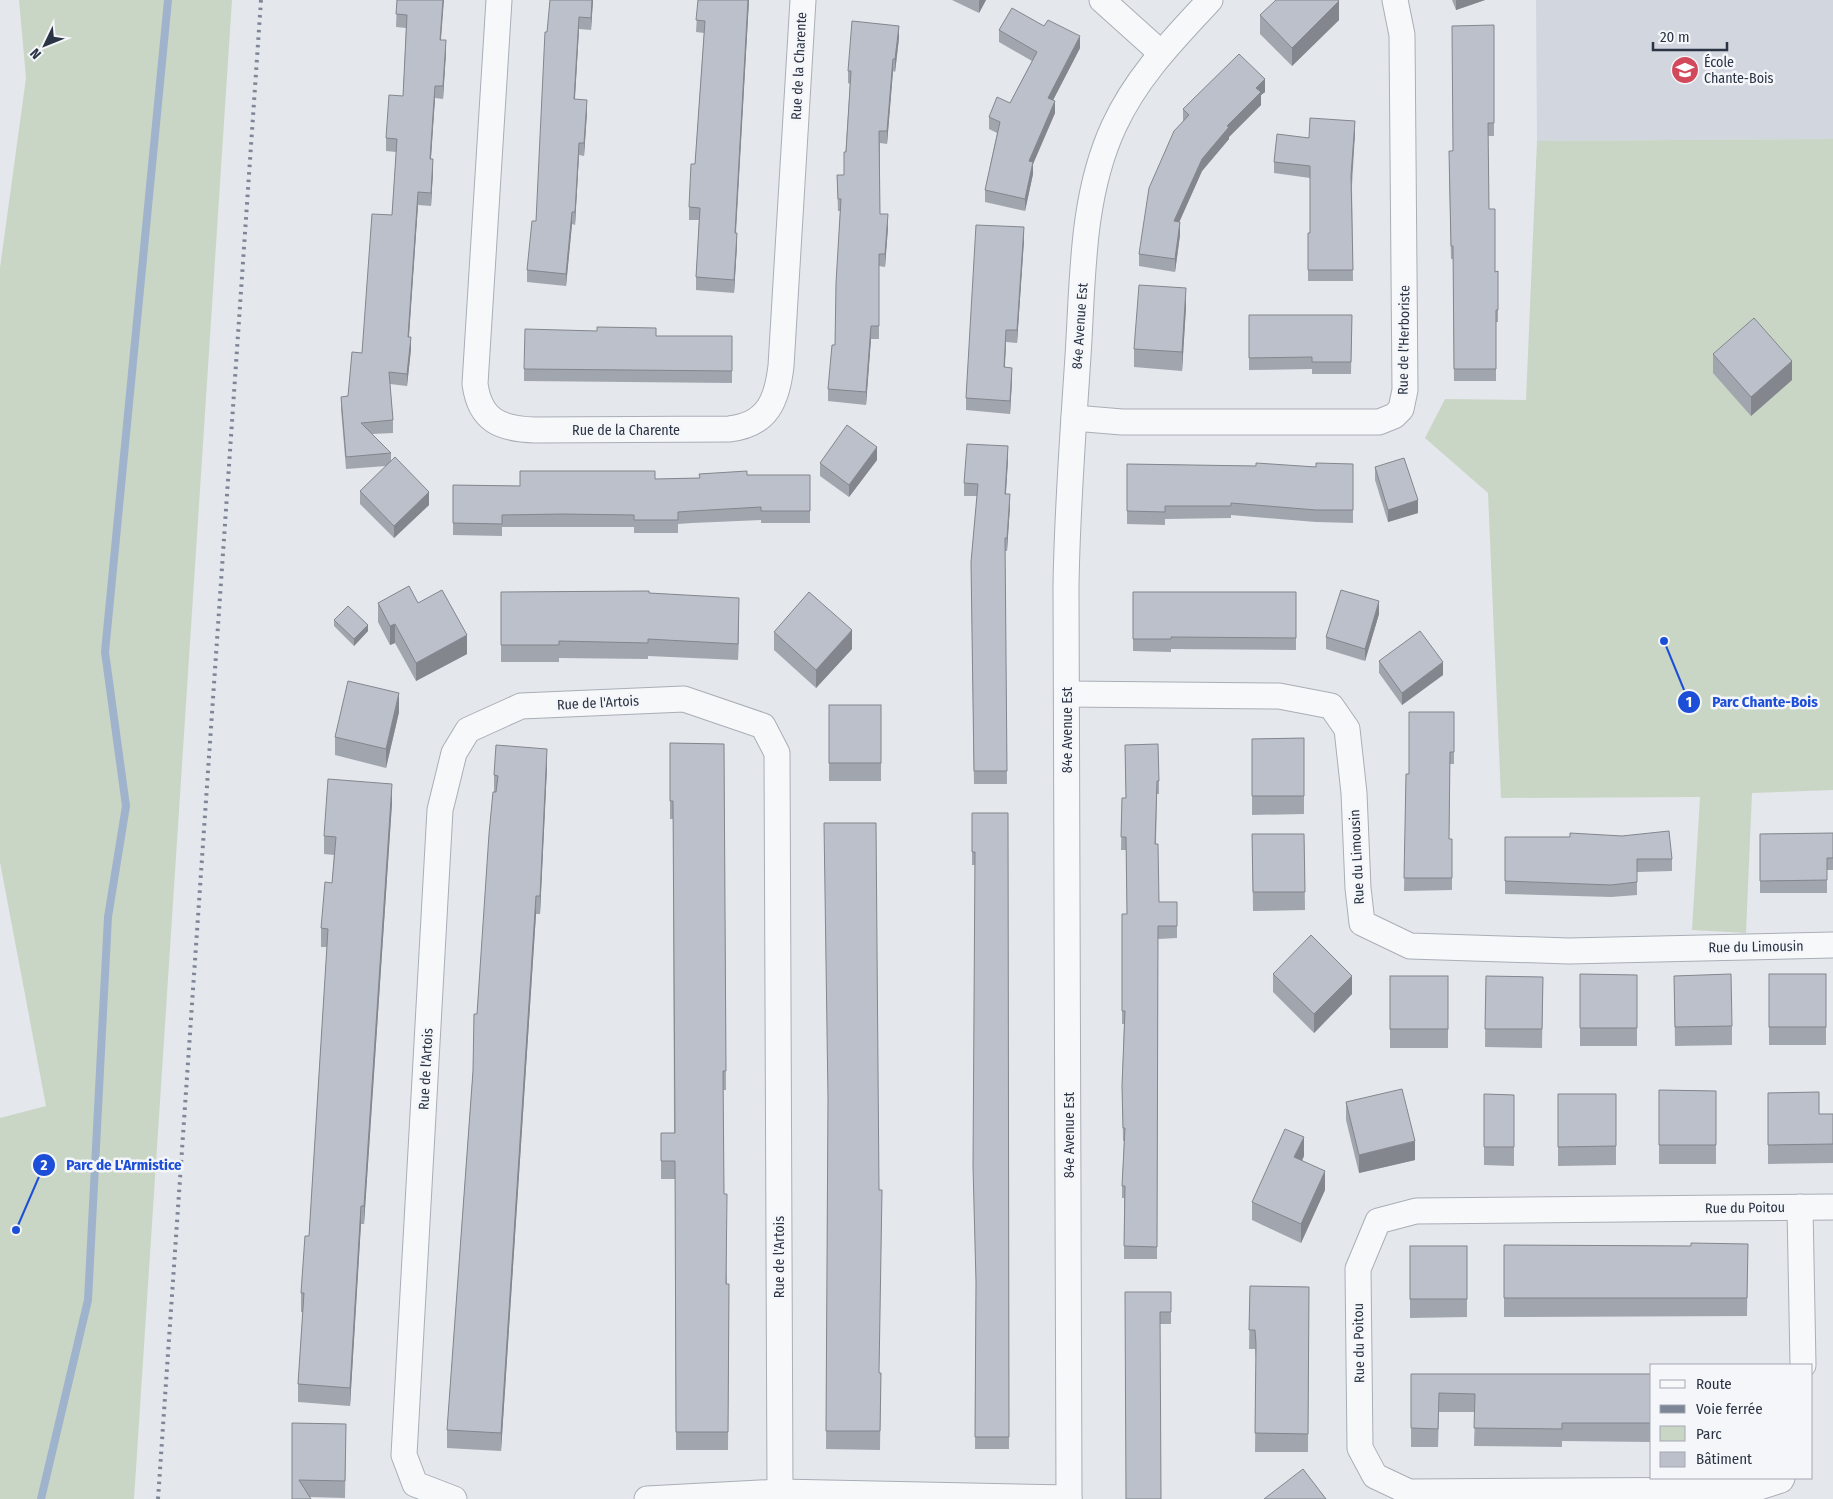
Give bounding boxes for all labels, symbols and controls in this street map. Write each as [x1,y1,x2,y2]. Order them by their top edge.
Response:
street label: Rue de la Charente [788,12,810,120]
north arrow [20,20,70,70]
scale bar [1653,20,1727,52]
text: 20 m [1660,28,1690,46]
text: N [27,45,45,62]
place label: École Chante-Bois [1704,53,1774,87]
school or university icon: École Chante-Bois [1670,55,1700,85]
street label: 84e Avenue Est [1069,282,1092,370]
street label: Rue de l'Herboriste [1395,285,1413,395]
street label: Rue de la Charente [572,422,680,439]
street label: 84e Avenue Est [1059,686,1076,773]
callout: Parc Chante-Bois [1677,687,1827,717]
street label: Rue de l'Artois [556,692,640,714]
text: 1 [1686,693,1692,711]
text: Parc Chante-Bois [1712,693,1818,711]
street label: Rue du Limousin [1346,809,1368,905]
street label: Rue du Limousin [1708,938,1804,956]
street label: Rue de l'Artois [415,1027,437,1111]
street label: 84e Avenue Est [1061,1091,1078,1178]
callout: Parc de L'Armistice [31,1150,192,1180]
text: 2 [40,1156,48,1174]
text: Parc de L'Armistice [66,1156,182,1174]
street label: Rue du Poitou [1705,1199,1785,1217]
street label: Rue de l'Artois [771,1216,788,1298]
street label: Rue du Poitou [1350,1303,1368,1383]
legend [1650,1364,1813,1479]
text: Route [1696,1375,1732,1393]
text: Voie ferrée [1696,1400,1763,1418]
text: Parc [1696,1425,1722,1443]
text: Bâtiment [1696,1450,1752,1468]

